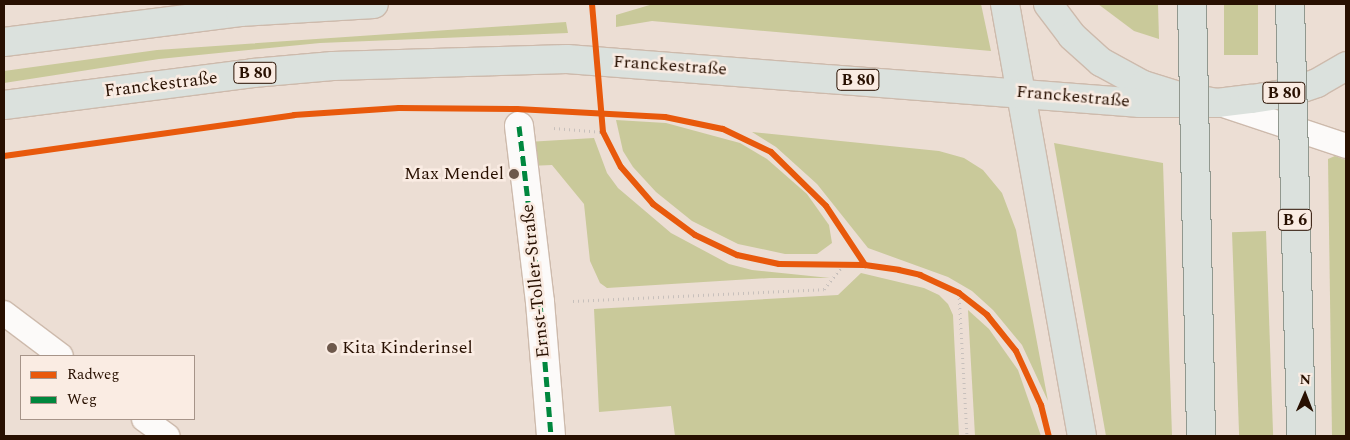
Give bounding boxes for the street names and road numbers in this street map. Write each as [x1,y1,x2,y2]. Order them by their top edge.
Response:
street label: Franckestraße [612,51,728,81]
road number: B 80 [232,59,278,86]
road number: B 80 [836,66,880,94]
street label: Franckestraße [103,67,219,103]
road number: B 80 [1262,80,1306,106]
street label: Franckestraße [1015,81,1131,113]
street label: Ernst-Toller-Straße [517,203,555,359]
road number: B 6 [1278,206,1312,234]

